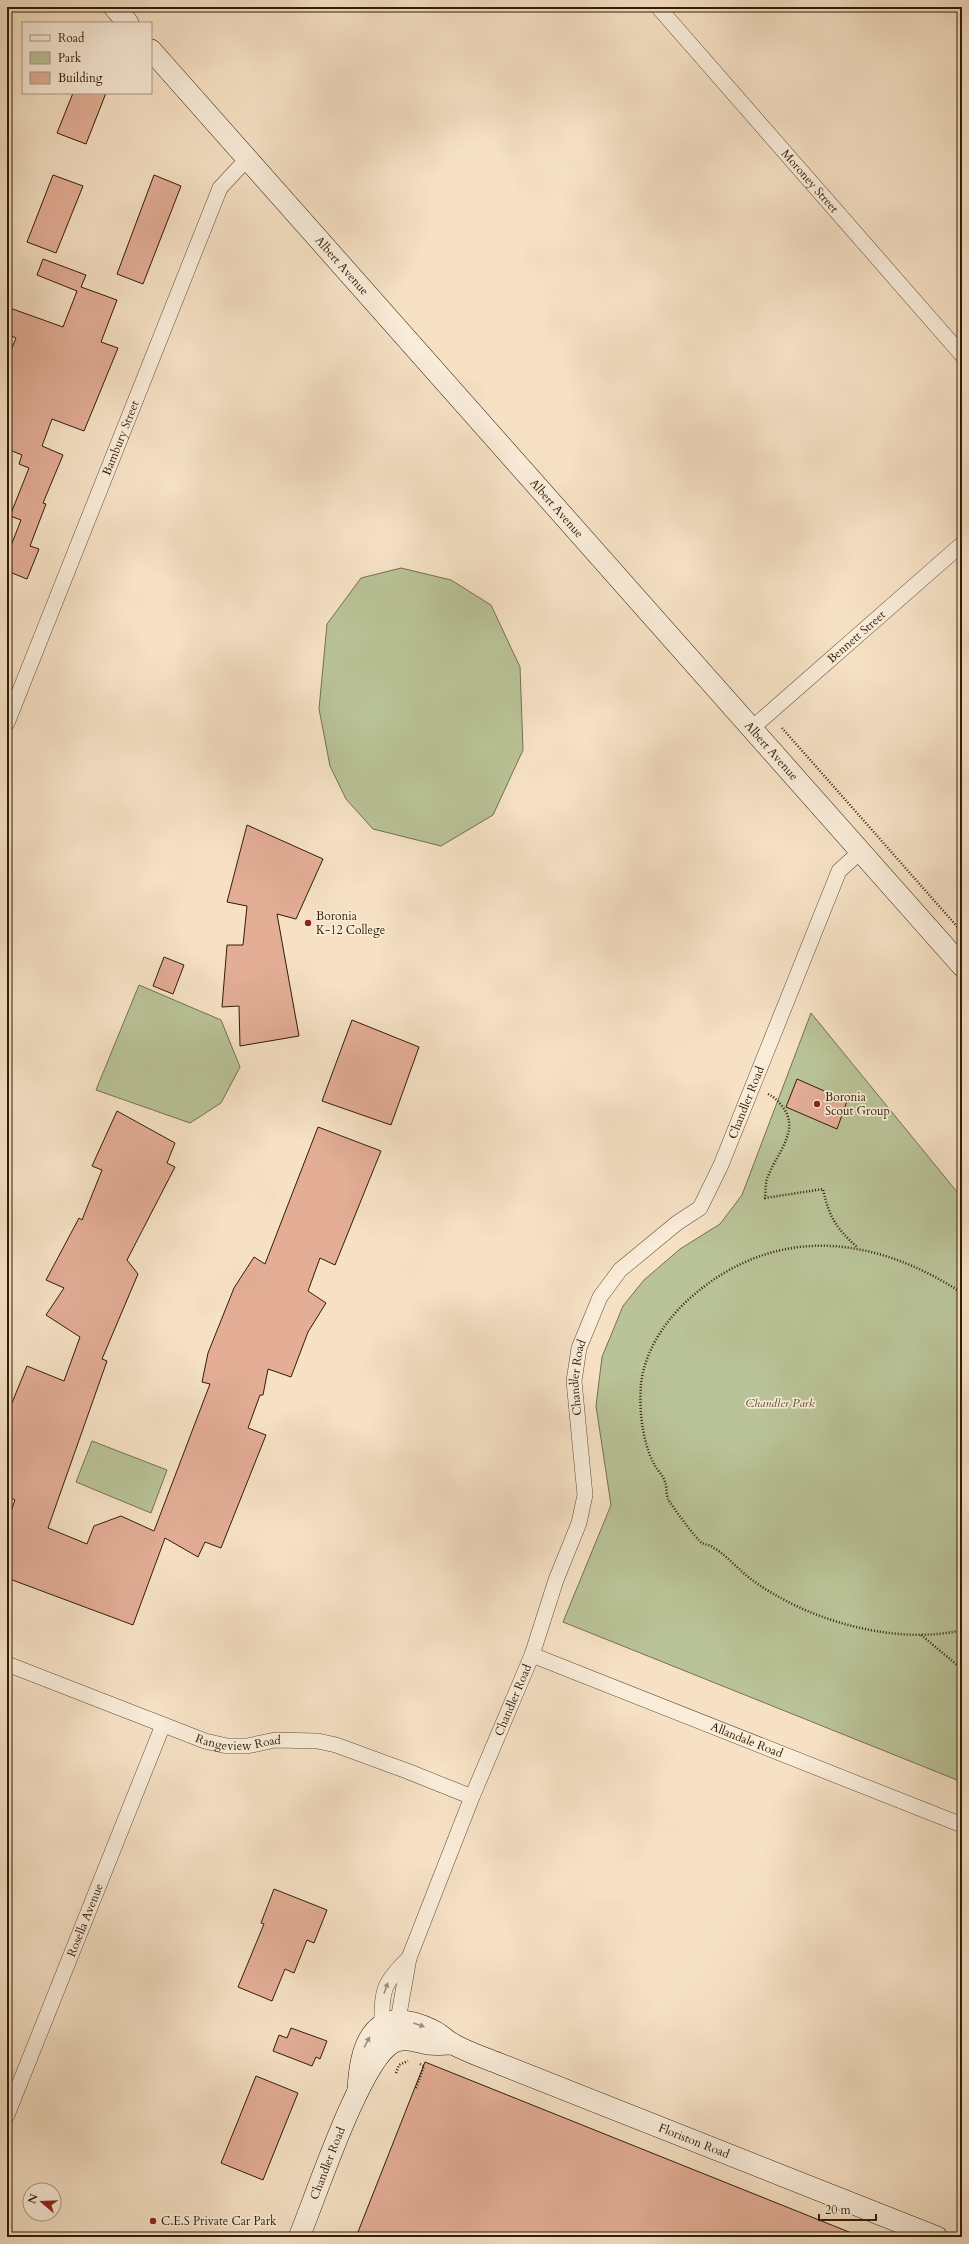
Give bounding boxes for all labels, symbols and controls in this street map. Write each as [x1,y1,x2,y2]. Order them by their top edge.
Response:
legend [22,22,152,94]
text: Road [58,30,85,46]
text: Park [58,50,82,66]
text: Building [58,70,103,86]
street label: Moroney Street [778,146,842,216]
street label: Albert Avenue [311,233,372,299]
street label: Bambury Street [98,398,143,478]
street label: Albert Avenue [526,475,587,541]
street label: Bennett Street [824,607,889,667]
street label: Albert Avenue [741,718,802,784]
place label: Boronia K-12 College [316,908,385,938]
marker: Boronia K-12 College [303,918,313,928]
street label: Chandler Road [724,1063,768,1141]
place label: Boronia Scout Group [825,1089,890,1119]
marker: Boronia Scout Group [812,1099,822,1109]
street label: Chandler Road [566,1336,590,1416]
park label: Chandler Park [745,1395,815,1411]
street label: Chandler Road [491,1661,535,1739]
street label: Allandale Road [708,1718,786,1762]
street label: Rangeview Road [193,1730,282,1754]
street label: Rosella Avenue [63,1881,107,1959]
one-way arrow [383,1981,389,1993]
one-way arrow [413,2022,425,2028]
one-way arrow [364,2036,371,2048]
street label: Floriston Road [656,2120,733,2162]
street label: Chandler Road [306,2124,349,2202]
north arrow [22,2182,62,2222]
text: N [24,2192,42,2206]
scale bar [819,2196,876,2222]
text: 20 m [825,2202,852,2218]
place label: C.E.S Private Car Park [161,2213,277,2229]
marker: C.E.S Private Car Park [148,2216,158,2226]

